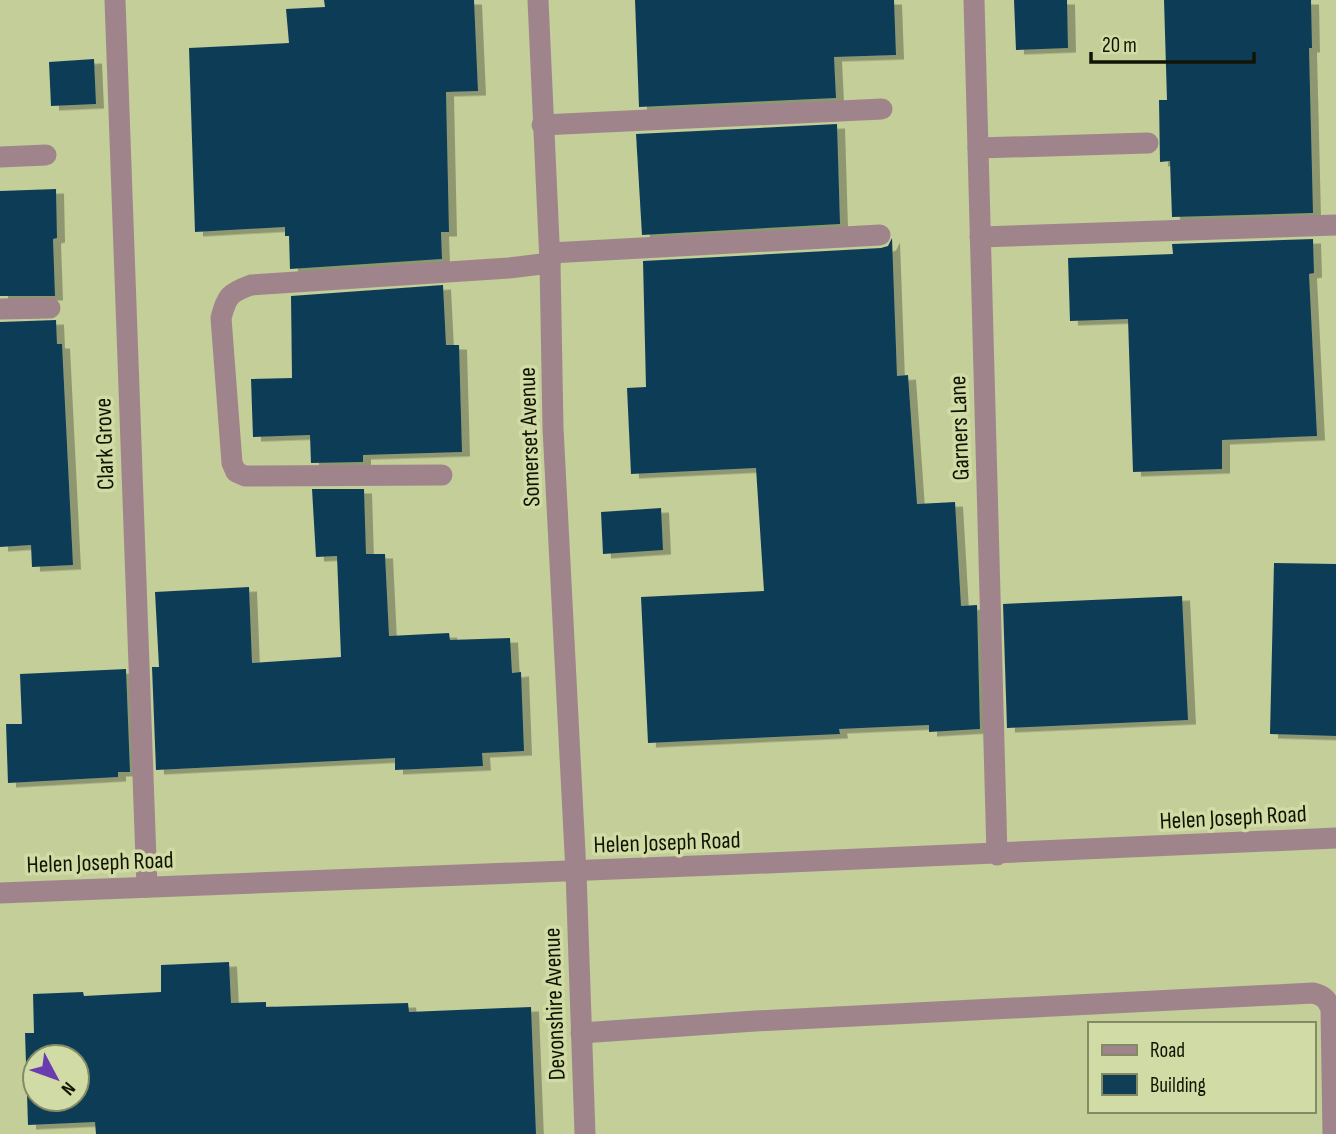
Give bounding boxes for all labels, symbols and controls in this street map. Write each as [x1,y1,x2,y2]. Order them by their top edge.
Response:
scale bar [1091,21,1254,65]
text: 20 m [1102,33,1137,58]
street label: Somerset Avenue [513,367,546,507]
street label: Garners Lane [943,375,976,481]
street label: Clark Grove [88,397,121,491]
street label: Helen Joseph Road [1159,799,1307,836]
street label: Helen Joseph Road [593,825,741,860]
street label: Helen Joseph Road [26,845,174,880]
street label: Devonshire Avenue [537,927,572,1081]
legend [1088,1022,1315,1113]
text: Road [1150,1038,1185,1063]
north arrow [21,1043,91,1113]
text: Building [1150,1073,1206,1098]
text: N [56,1077,80,1100]

